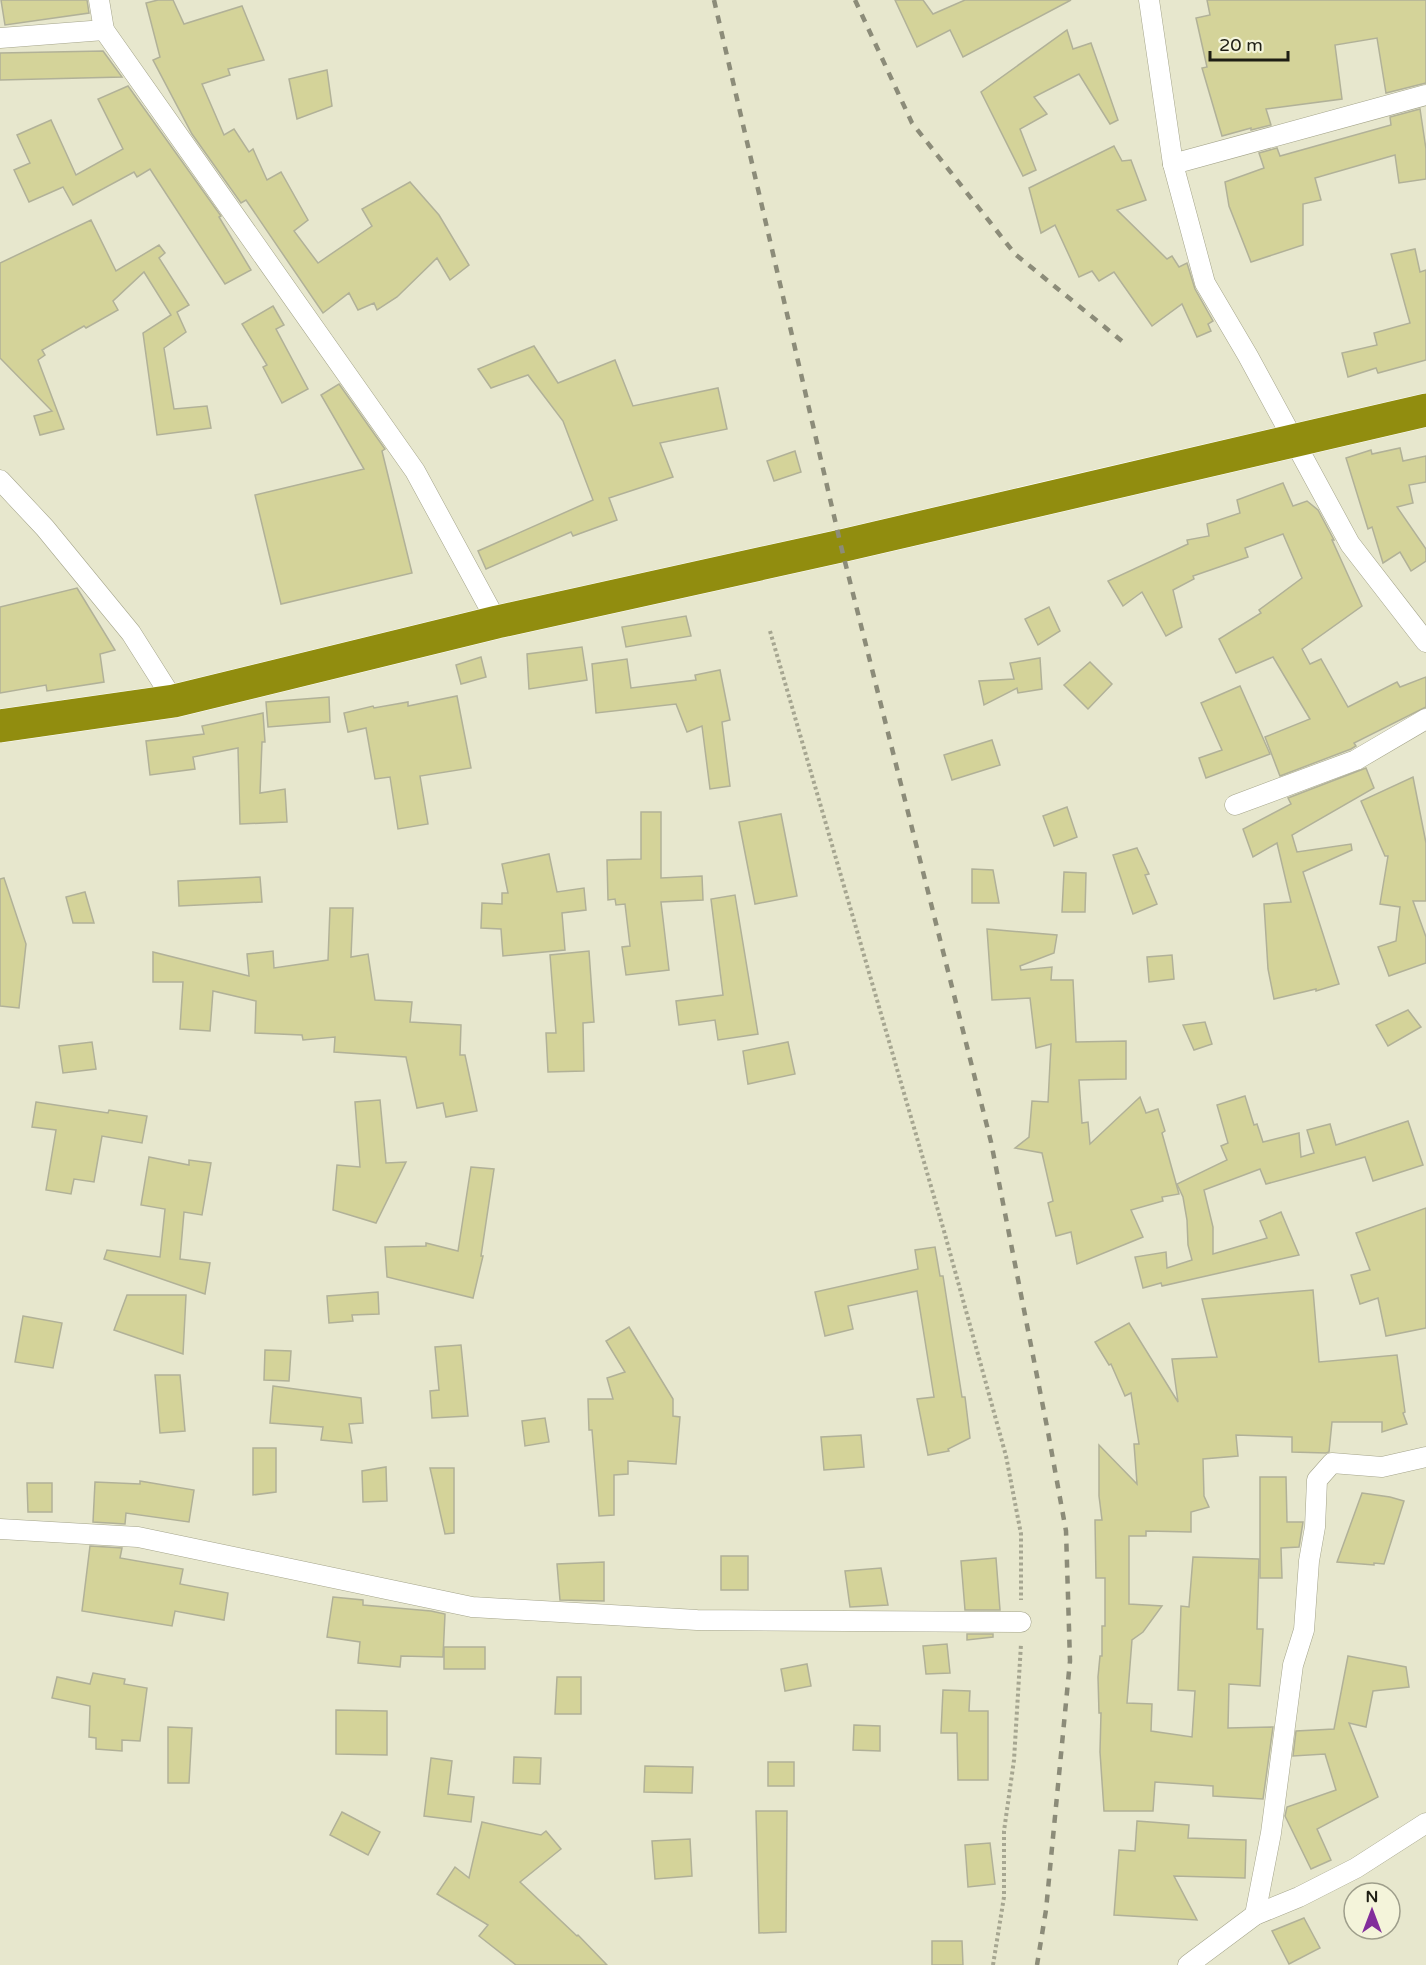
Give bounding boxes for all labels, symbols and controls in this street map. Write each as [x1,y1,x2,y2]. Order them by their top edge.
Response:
scale bar [1210,24,1288,62]
text: 20 m [1219,34,1263,56]
north arrow [1342,1881,1402,1941]
text: N [1366,1887,1378,1907]

